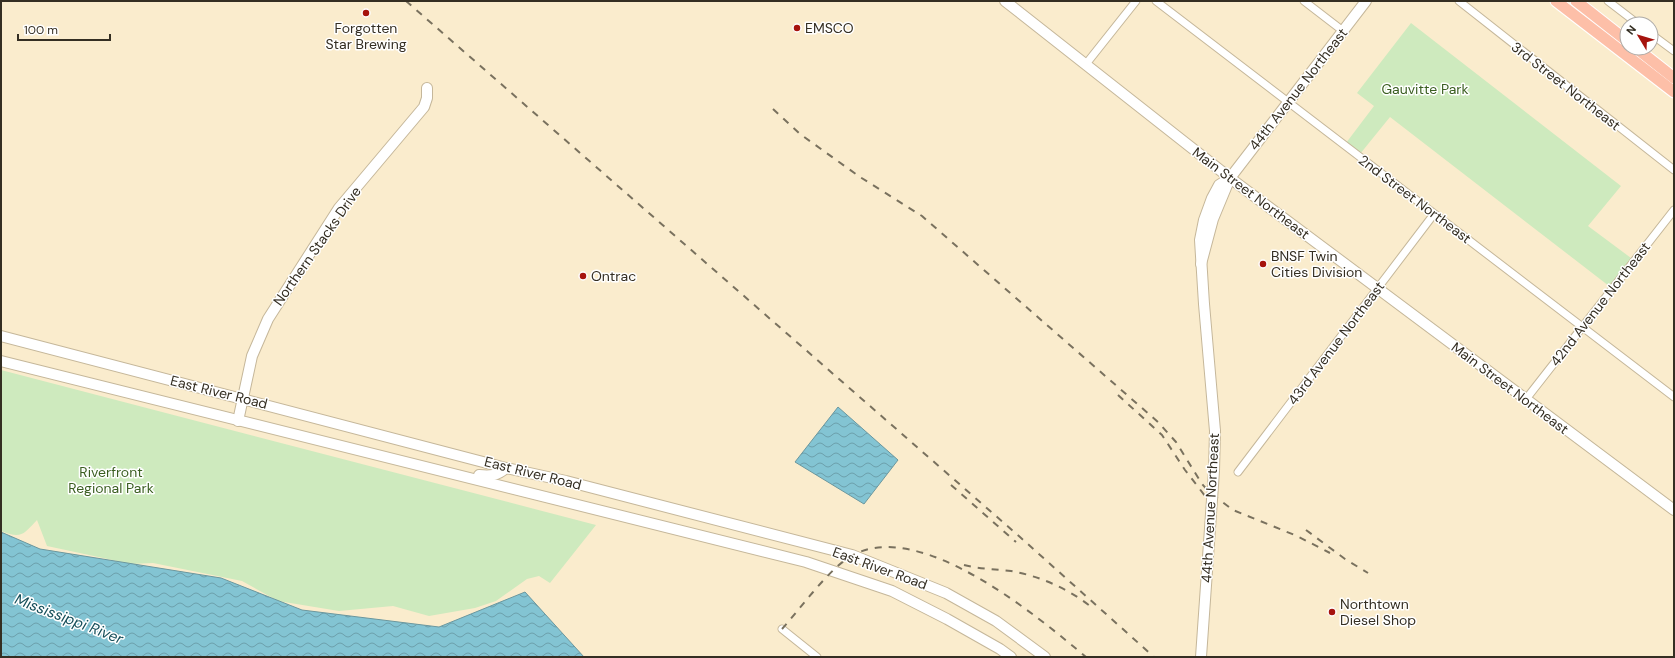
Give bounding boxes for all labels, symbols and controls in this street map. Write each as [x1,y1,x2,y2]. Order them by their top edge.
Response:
marker: Forgotten Star Brewing [361,8,371,18]
scale bar [18,16,110,42]
north arrow [1619,16,1659,56]
place label: Forgotten Star Brewing [325,19,407,53]
place label: EMSCO [805,19,854,37]
text: 100 m [24,22,58,38]
text: N [1623,22,1639,37]
marker: EMSCO [792,23,802,33]
street label: 44th Avenue Northeast [1245,24,1351,154]
street label: 3rd Street Northeast [1508,38,1624,134]
park label: Gauvitte Park [1381,80,1469,98]
street label: Main Street Northeast [1189,143,1313,243]
street label: 2nd Street Northeast [1355,151,1475,247]
street label: Northern Stacks Drive [269,183,365,309]
street label: 42nd Avenue Northeast [1546,238,1654,370]
place label: BNSF Twin Cities Division [1271,247,1362,281]
marker: BNSF Twin Cities Division [1258,259,1268,269]
place label: Ontrac [591,267,636,285]
marker: Ontrac [578,271,588,281]
street label: 43rd Avenue Northeast [1284,278,1388,408]
street label: Main Street Northeast [1448,338,1572,438]
street label: East River Road [168,371,270,413]
street label: 44th Avenue Northeast [1197,433,1223,583]
street label: East River Road [482,452,584,494]
park label: Riverfront Regional Park [68,463,154,497]
street label: East River Road [830,543,930,593]
water label: Mississippi River [12,589,127,649]
place label: Northtown Diesel Shop [1340,595,1416,629]
marker: Northtown Diesel Shop [1327,607,1337,617]

